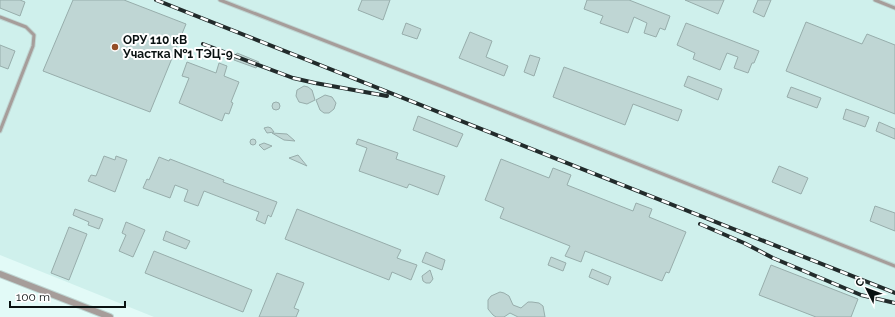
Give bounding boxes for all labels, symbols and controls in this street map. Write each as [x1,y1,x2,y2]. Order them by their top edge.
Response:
place label: ОРУ 110 кВ Участка №1 ТЭЦ-9 [122,33,233,61]
marker: ОРУ 110 кВ Участка №1 ТЭЦ-9 [110,42,120,52]
north arrow [847,269,887,309]
text: С [853,275,868,290]
scale bar [10,283,125,309]
text: 100 m [16,290,50,304]

